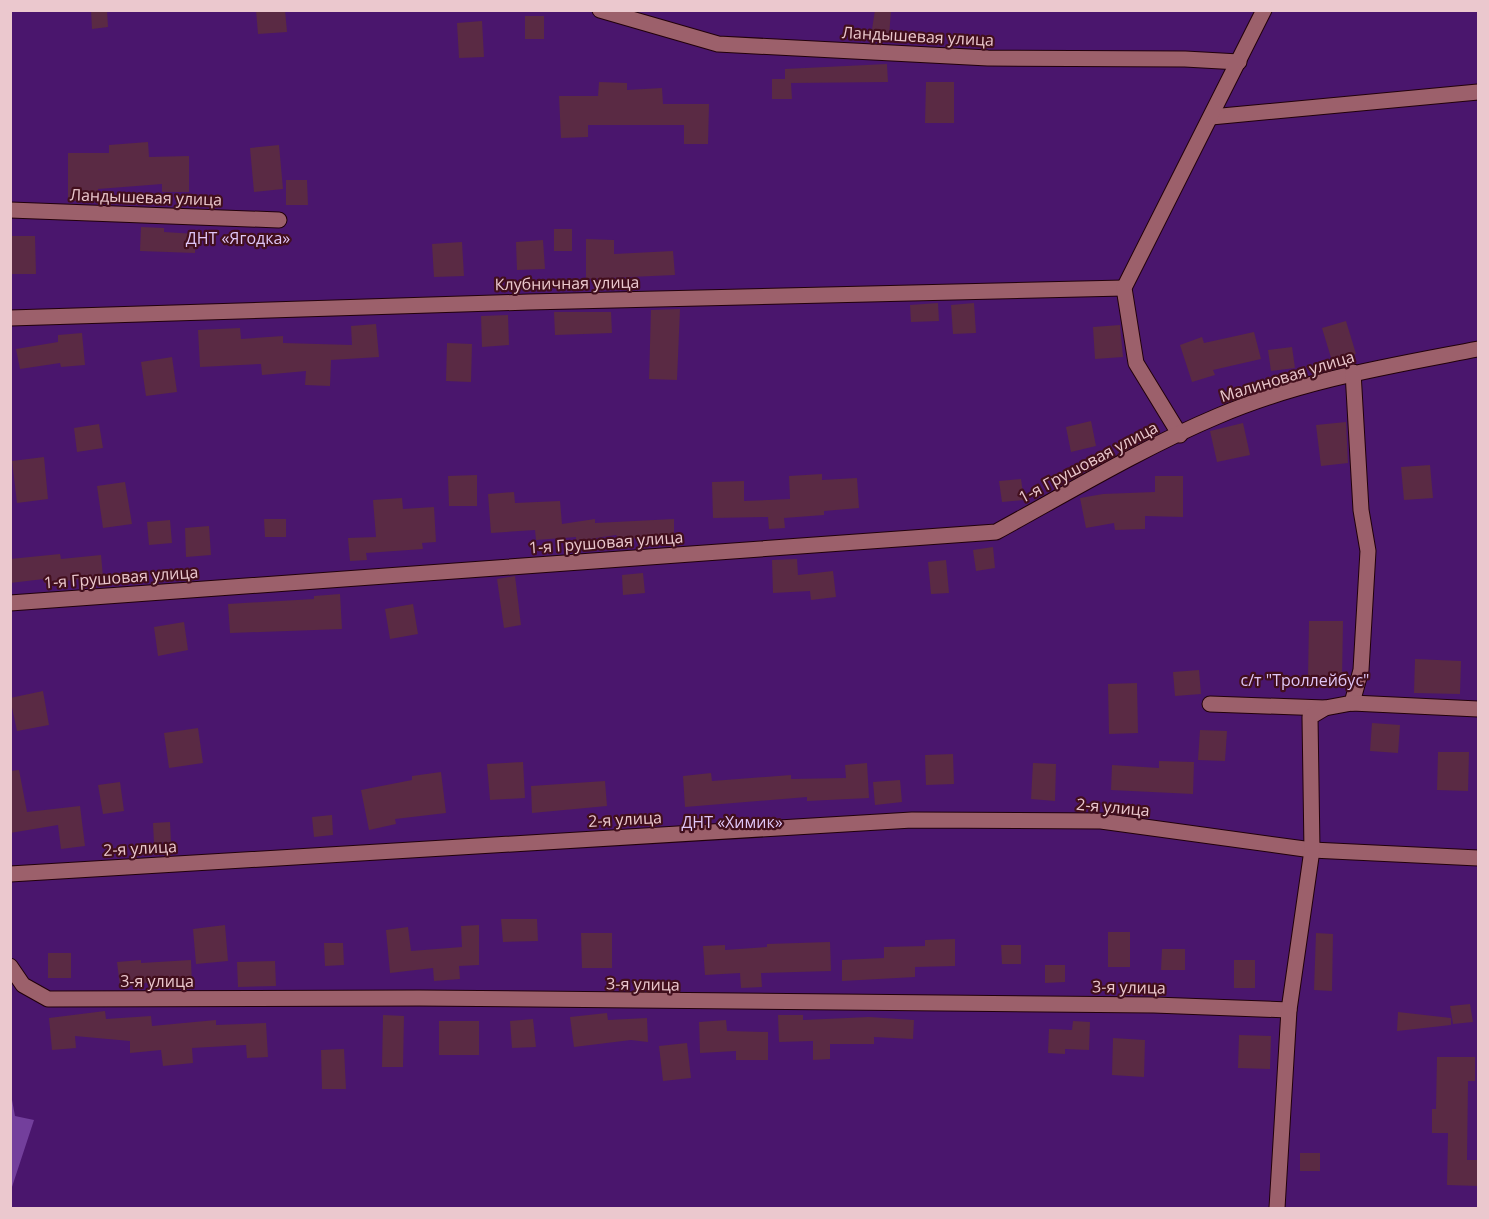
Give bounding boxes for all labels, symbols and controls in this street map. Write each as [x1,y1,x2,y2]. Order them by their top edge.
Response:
street label: Ландышевая улица [841,21,995,51]
street label: Ландышевая улица [70,183,222,211]
park label: ДНТ «Ягодка» [186,227,290,249]
street label: Клубничная улица [494,271,640,295]
street label: Малиновая улица [1217,345,1357,407]
street label: 1-я Грушовая улица [1015,416,1161,508]
street label: 1-я Грушовая улица [528,526,684,558]
street label: 1-я Грушовая улица [43,561,199,593]
park label: с/т "Троллейбус" [1241,669,1369,691]
street label: 2-я улица [1075,793,1151,821]
street label: 2-я улица [588,806,662,832]
park label: ДНТ «Химик» [681,811,783,833]
street label: 2-я улица [103,835,177,861]
street label: 3-я улица [120,970,194,992]
street label: 3-я улица [606,972,680,996]
street label: 3-я улица [1092,975,1166,999]

